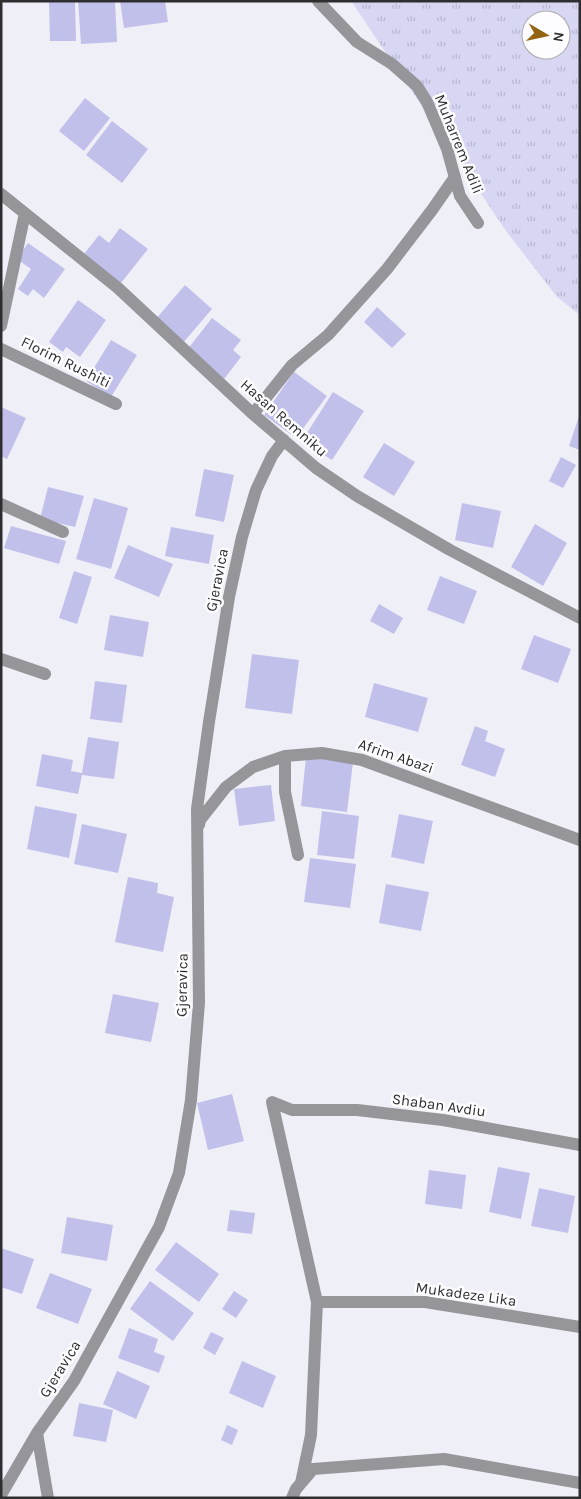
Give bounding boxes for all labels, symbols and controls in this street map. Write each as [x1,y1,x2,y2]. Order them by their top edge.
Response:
north arrow [521,10,571,60]
text: N [549,31,568,43]
street label: Muharrem Adili [431,92,487,196]
street label: Florim Rushiti [18,333,114,391]
street label: Hasan Remniku [237,375,331,461]
street label: Gjeravica [202,547,232,613]
street label: Afrim Abazi [356,735,436,777]
street label: Gjeravica [172,953,192,1017]
street label: Shaban Avdiu [391,1090,487,1120]
street label: Mukadeze Lika [414,1278,518,1310]
street label: Gjeravica [35,1337,85,1401]

